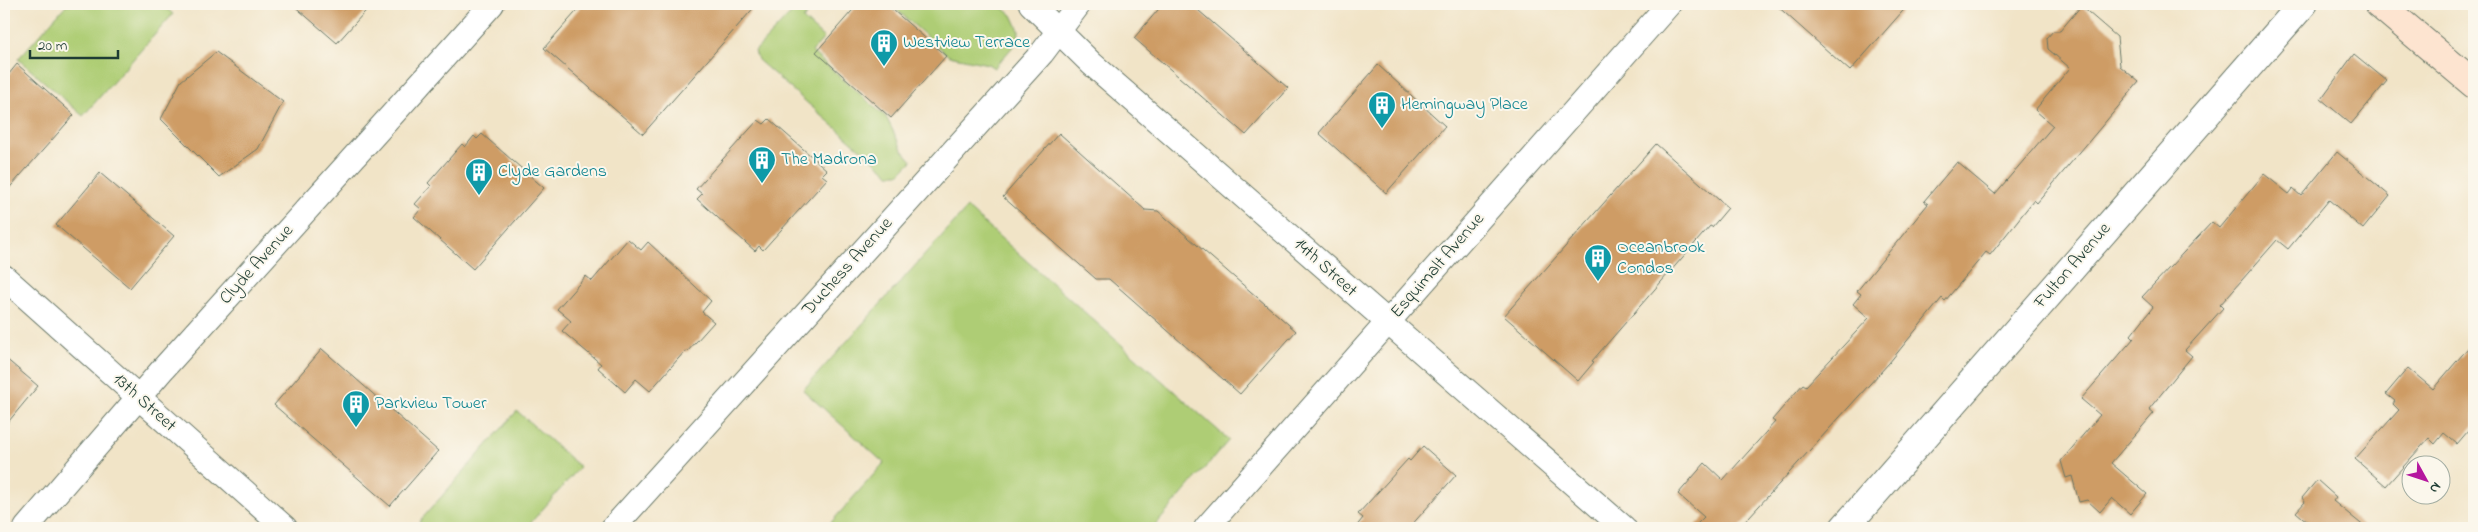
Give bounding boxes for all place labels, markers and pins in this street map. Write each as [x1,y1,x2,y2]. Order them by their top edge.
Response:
building icon: Westview Terrace [869,28,899,67]
place label: Westview Terrace [903,30,1031,56]
building icon: Hemingway Place [1367,90,1397,129]
place label: Hemingway Place [1401,92,1529,119]
building icon: The Madrona [747,145,777,184]
place label: The Madrona [781,147,877,173]
building icon: Clyde Gardens [464,157,494,196]
place label: Clyde Gardens [498,159,607,185]
place label: Oceanbrook Condos [1617,235,1705,282]
building icon: Oceanbrook Condos [1583,243,1613,282]
building icon: Parkview Tower [341,389,371,428]
place label: Parkview Tower [375,391,487,417]

